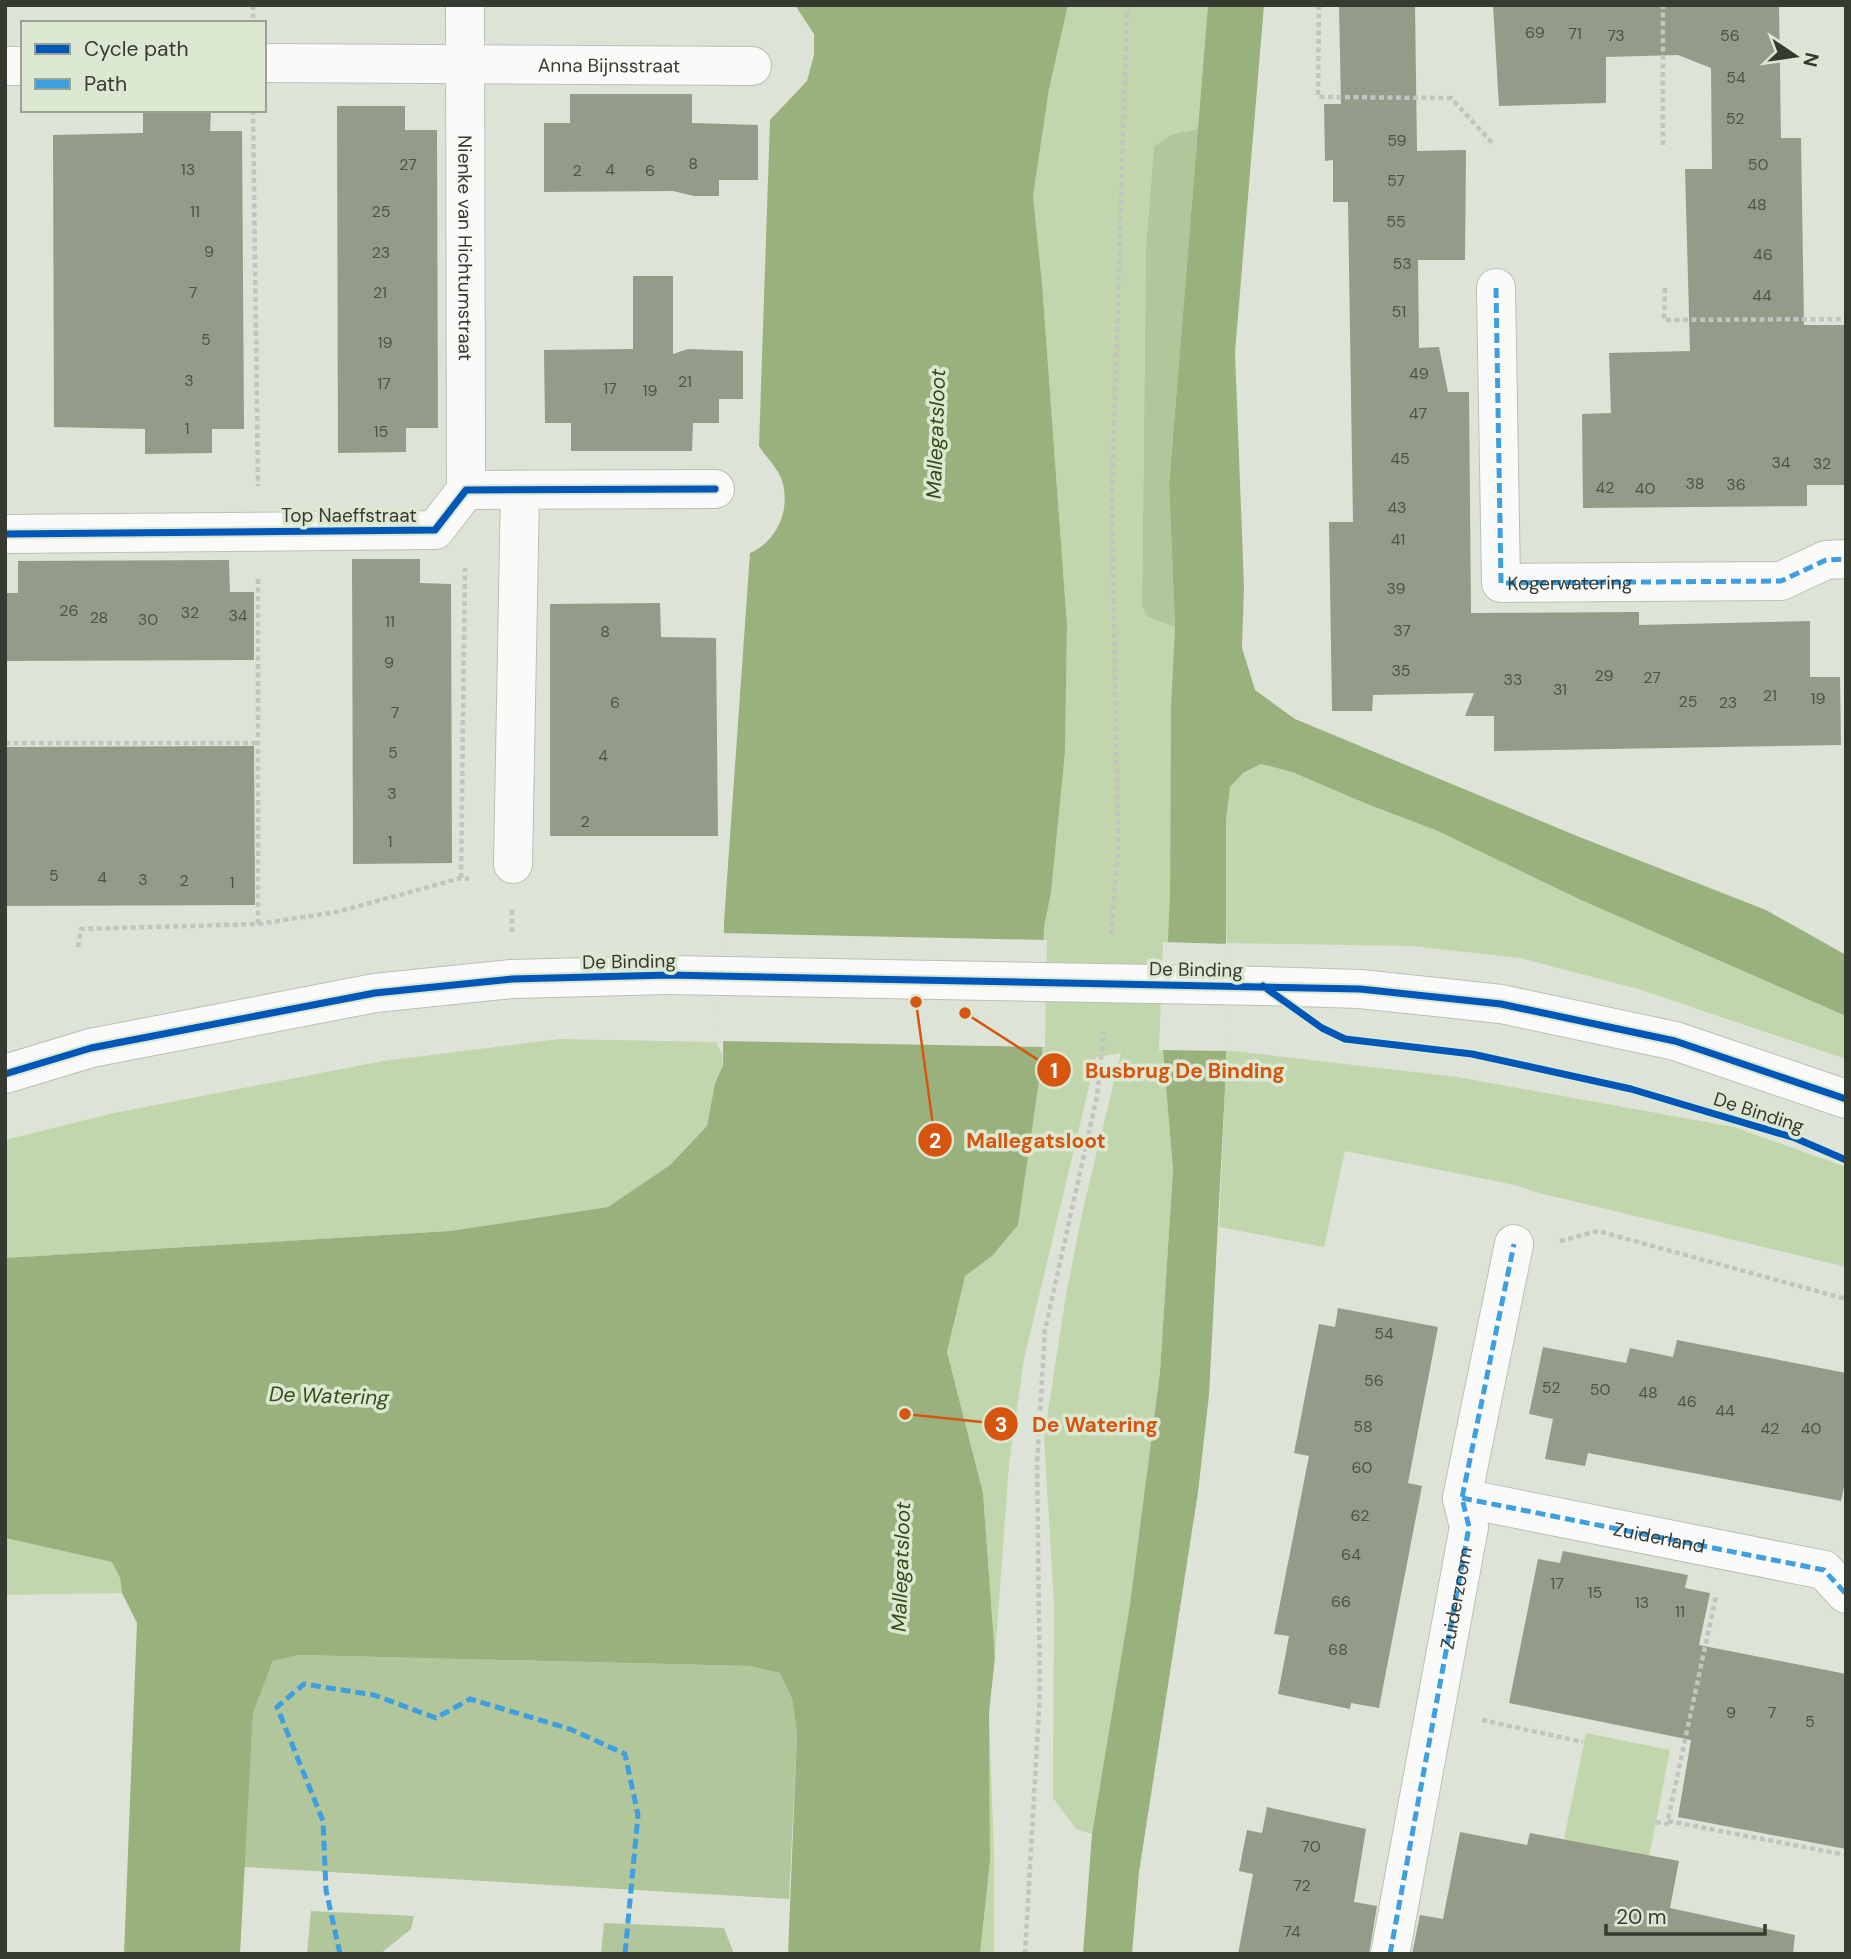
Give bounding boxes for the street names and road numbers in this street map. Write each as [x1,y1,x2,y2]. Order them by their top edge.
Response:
street label: Anna Bijnsstraat [538,53,680,79]
street label: Nienke van Hichtumstraat [452,135,478,361]
street label: Top Naeffstraat [281,503,417,528]
street label: Kogerwatering [1507,570,1633,596]
street label: De Binding [582,948,677,975]
street label: De Binding [1149,956,1244,983]
street label: De Binding [1710,1086,1808,1139]
street label: Zuiderland [1611,1516,1707,1559]
street label: Zuiderzoom [1435,1545,1478,1651]

